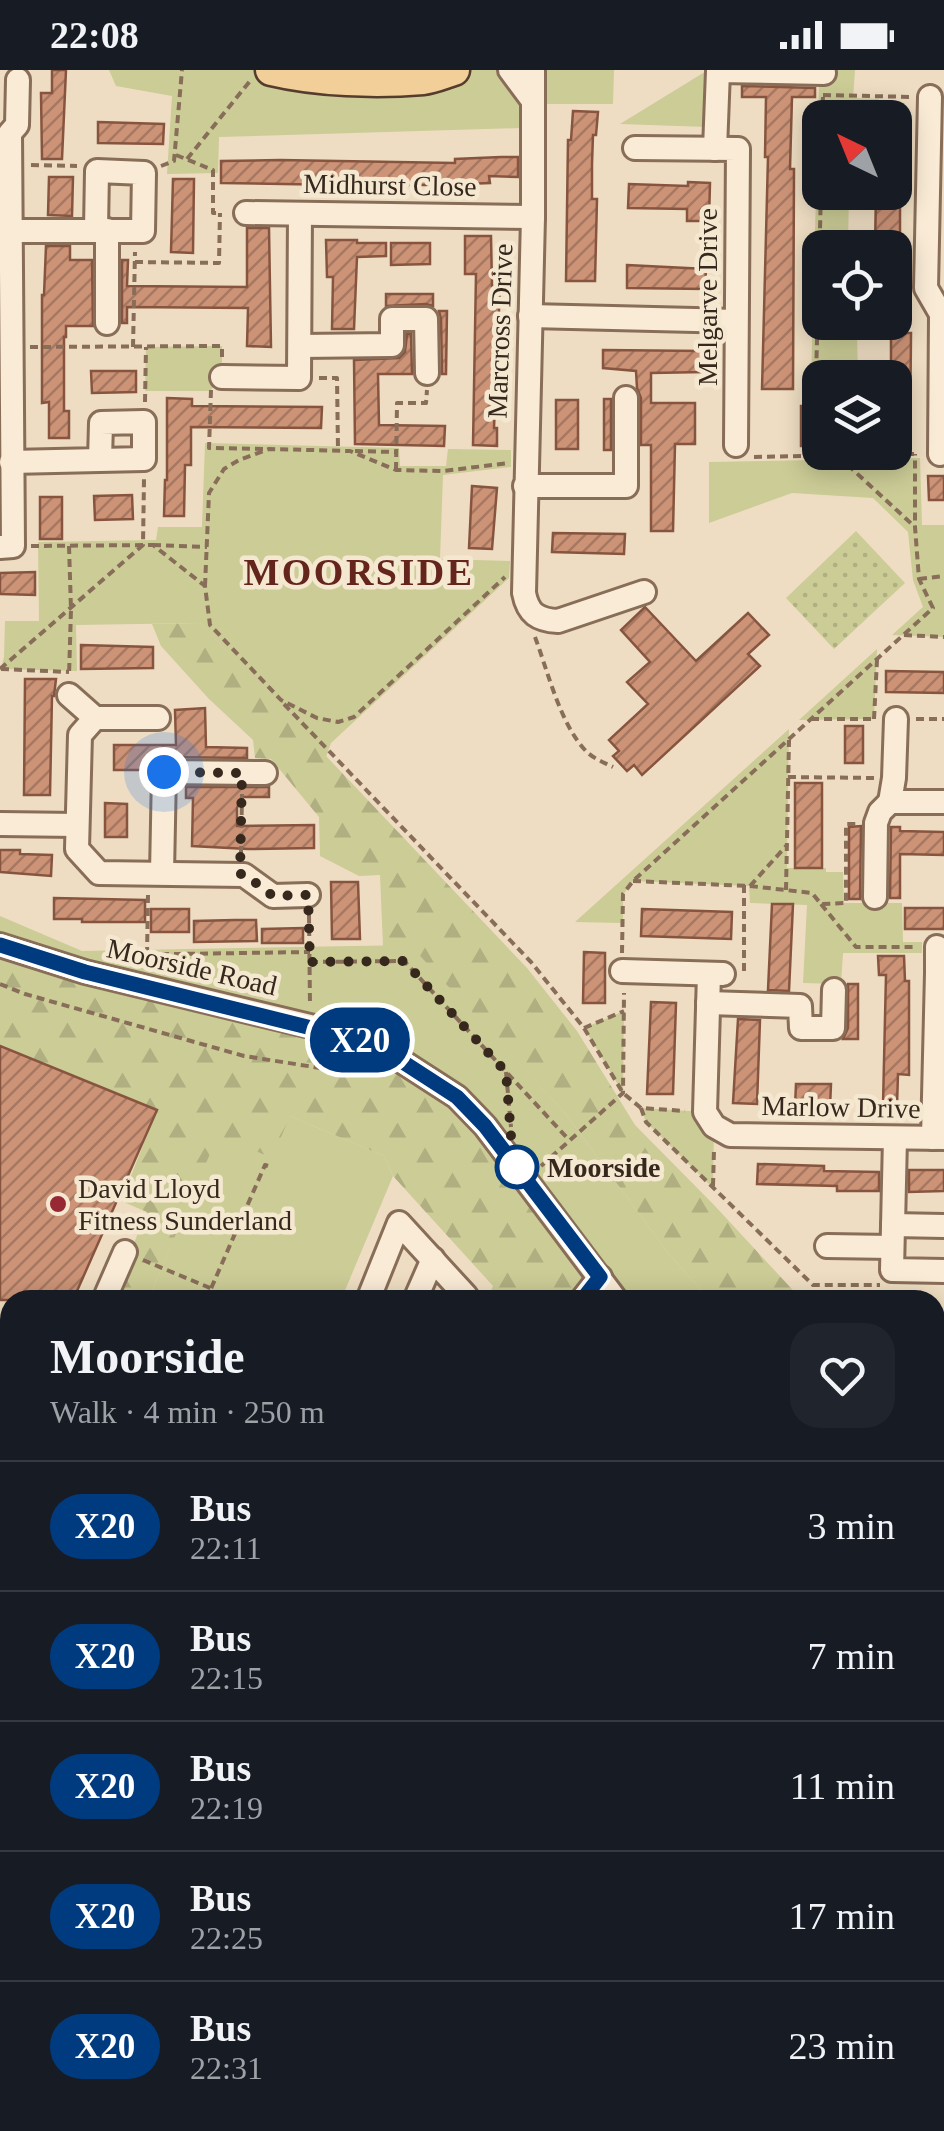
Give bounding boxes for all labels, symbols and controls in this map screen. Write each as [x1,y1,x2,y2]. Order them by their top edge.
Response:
text: 22:08 [50,14,139,56]
north arrow [802,100,912,210]
map controls [802,100,912,470]
street label: Midhurst Close [303,168,477,202]
street label: Melgarve Drive [692,208,723,386]
button: locate [802,230,912,340]
street label: Marcross Drive [481,243,519,419]
button: layers [802,360,912,470]
district label: MOORSIDE [243,551,475,593]
your location [139,747,189,797]
street label: Moorside Road [104,932,280,1002]
line badge: X20 [302,1008,418,1072]
text: X20 [330,1021,390,1060]
street label: Marlow Drive [761,1090,921,1124]
marker: Moorside [496,1146,538,1188]
place label: Moorside [547,1152,661,1183]
place label: David Lloyd Fitness Sunderland [78,1173,292,1236]
marker: David Lloyd Fitness Sunderland [47,1193,69,1215]
button: heart [790,1323,895,1428]
text: Moorside [50,1330,245,1383]
text: Walk · 4 min · 250 m [50,1394,325,1430]
text: Bus [190,1487,251,1529]
text: 3 min [807,1505,895,1547]
text: X20 [75,1507,135,1546]
text: 22:11 [190,1530,262,1566]
text: Bus [190,1617,251,1659]
text: 7 min [807,1635,895,1677]
text: X20 [75,1637,135,1676]
text: 22:15 [190,1660,263,1696]
text: Bus [190,1747,251,1789]
text: 11 min [790,1765,895,1807]
text: X20 [75,1767,135,1806]
text: 22:19 [190,1790,263,1826]
text: Bus [190,1877,251,1919]
text: 17 min [788,1895,895,1937]
text: X20 [75,1897,135,1936]
text: 22:25 [190,1920,263,1956]
text: Bus [190,2007,251,2049]
text: 23 min [788,2025,895,2067]
text: X20 [75,2027,135,2066]
text: 22:31 [190,2050,263,2086]

